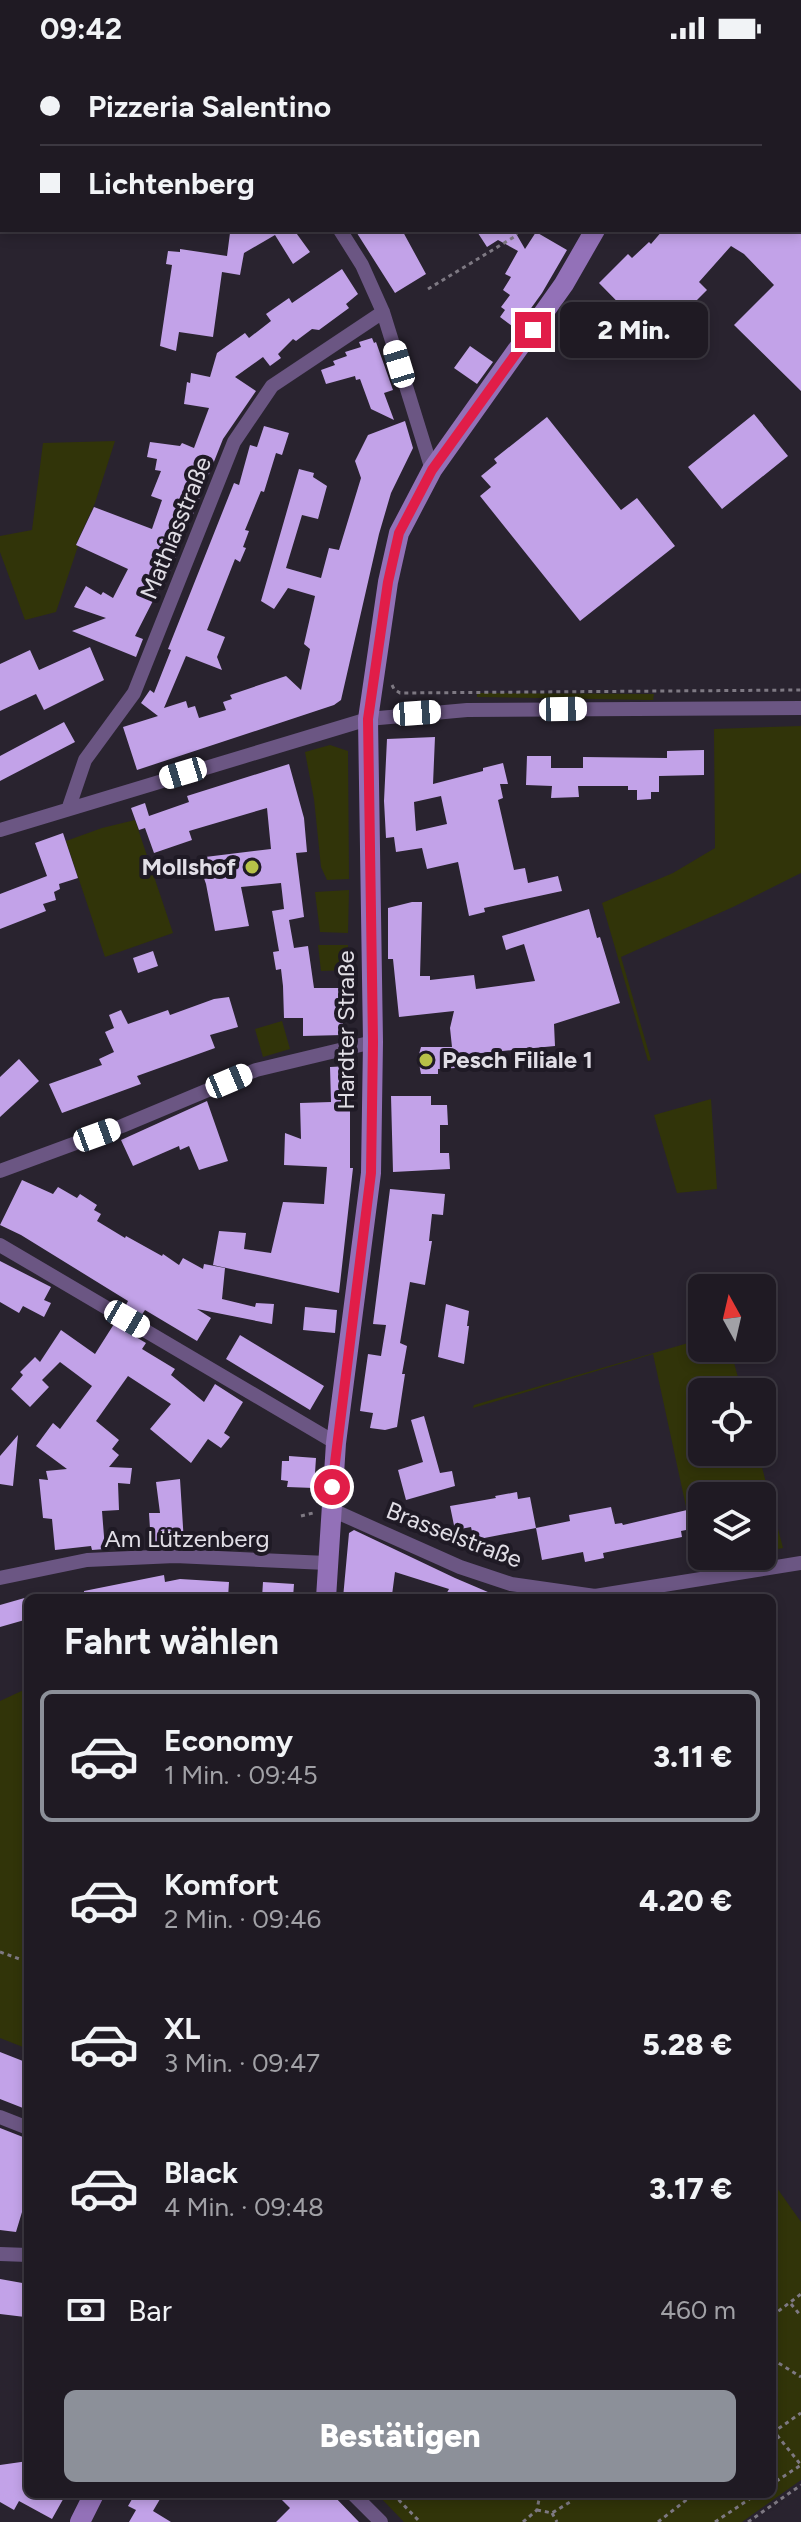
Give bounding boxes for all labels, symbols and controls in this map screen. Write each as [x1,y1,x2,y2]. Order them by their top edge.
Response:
text: 09:42 [40,10,122,47]
text: Pizzeria Salentino [88,88,331,125]
text: Lichtenberg [88,165,255,202]
callout: 2 Min. [561,302,709,358]
route end [515,312,551,348]
text: 2 Min. [598,314,670,346]
car [381,338,417,390]
street label: Mathiasstraße [134,452,217,603]
car [539,697,587,721]
car [392,699,442,727]
car [157,755,209,791]
place label: Mollshof [141,852,237,881]
marker: Mollshof [243,858,261,876]
street label: Hardter Straße [331,950,360,1110]
place label: Pesch Filiale 1 [442,1045,593,1074]
marker: Pesch Filiale 1 [417,1051,435,1069]
car [202,1061,256,1101]
car [70,1116,124,1154]
north arrow [688,1274,776,1362]
map controls [688,1274,776,1570]
car [100,1297,154,1341]
button: locate [688,1378,776,1466]
route start [314,1469,350,1505]
button: layers [688,1482,776,1570]
street label: Brasselstraße [382,1495,526,1574]
street label: Am Lützenberg [104,1524,270,1553]
text: Fahrt wählen [64,1620,279,1663]
icon: car [68,1720,140,1792]
text: Economy [164,1722,293,1759]
text: 3.11 € [653,1738,732,1775]
text: 1 Min. · 09:45 [164,1759,318,1791]
icon: car [68,1864,140,1936]
text: Komfort [164,1866,279,1903]
text: 4.20 € [639,1882,732,1919]
text: 2 Min. · 09:46 [164,1903,321,1935]
icon: car [68,2008,140,2080]
text: XL [164,2010,200,2047]
text: 5.28 € [642,2026,732,2063]
text: 3 Min. · 09:47 [164,2047,320,2079]
icon: car [68,2152,140,2224]
text: Black [164,2154,238,2191]
text: 3.17 € [649,2170,732,2207]
text: 4 Min. · 09:48 [164,2191,324,2223]
icon: cash [64,2288,108,2332]
text: Bar [128,2292,172,2329]
text: 460 m [660,2294,736,2326]
button: Bestätigen [64,2390,736,2482]

